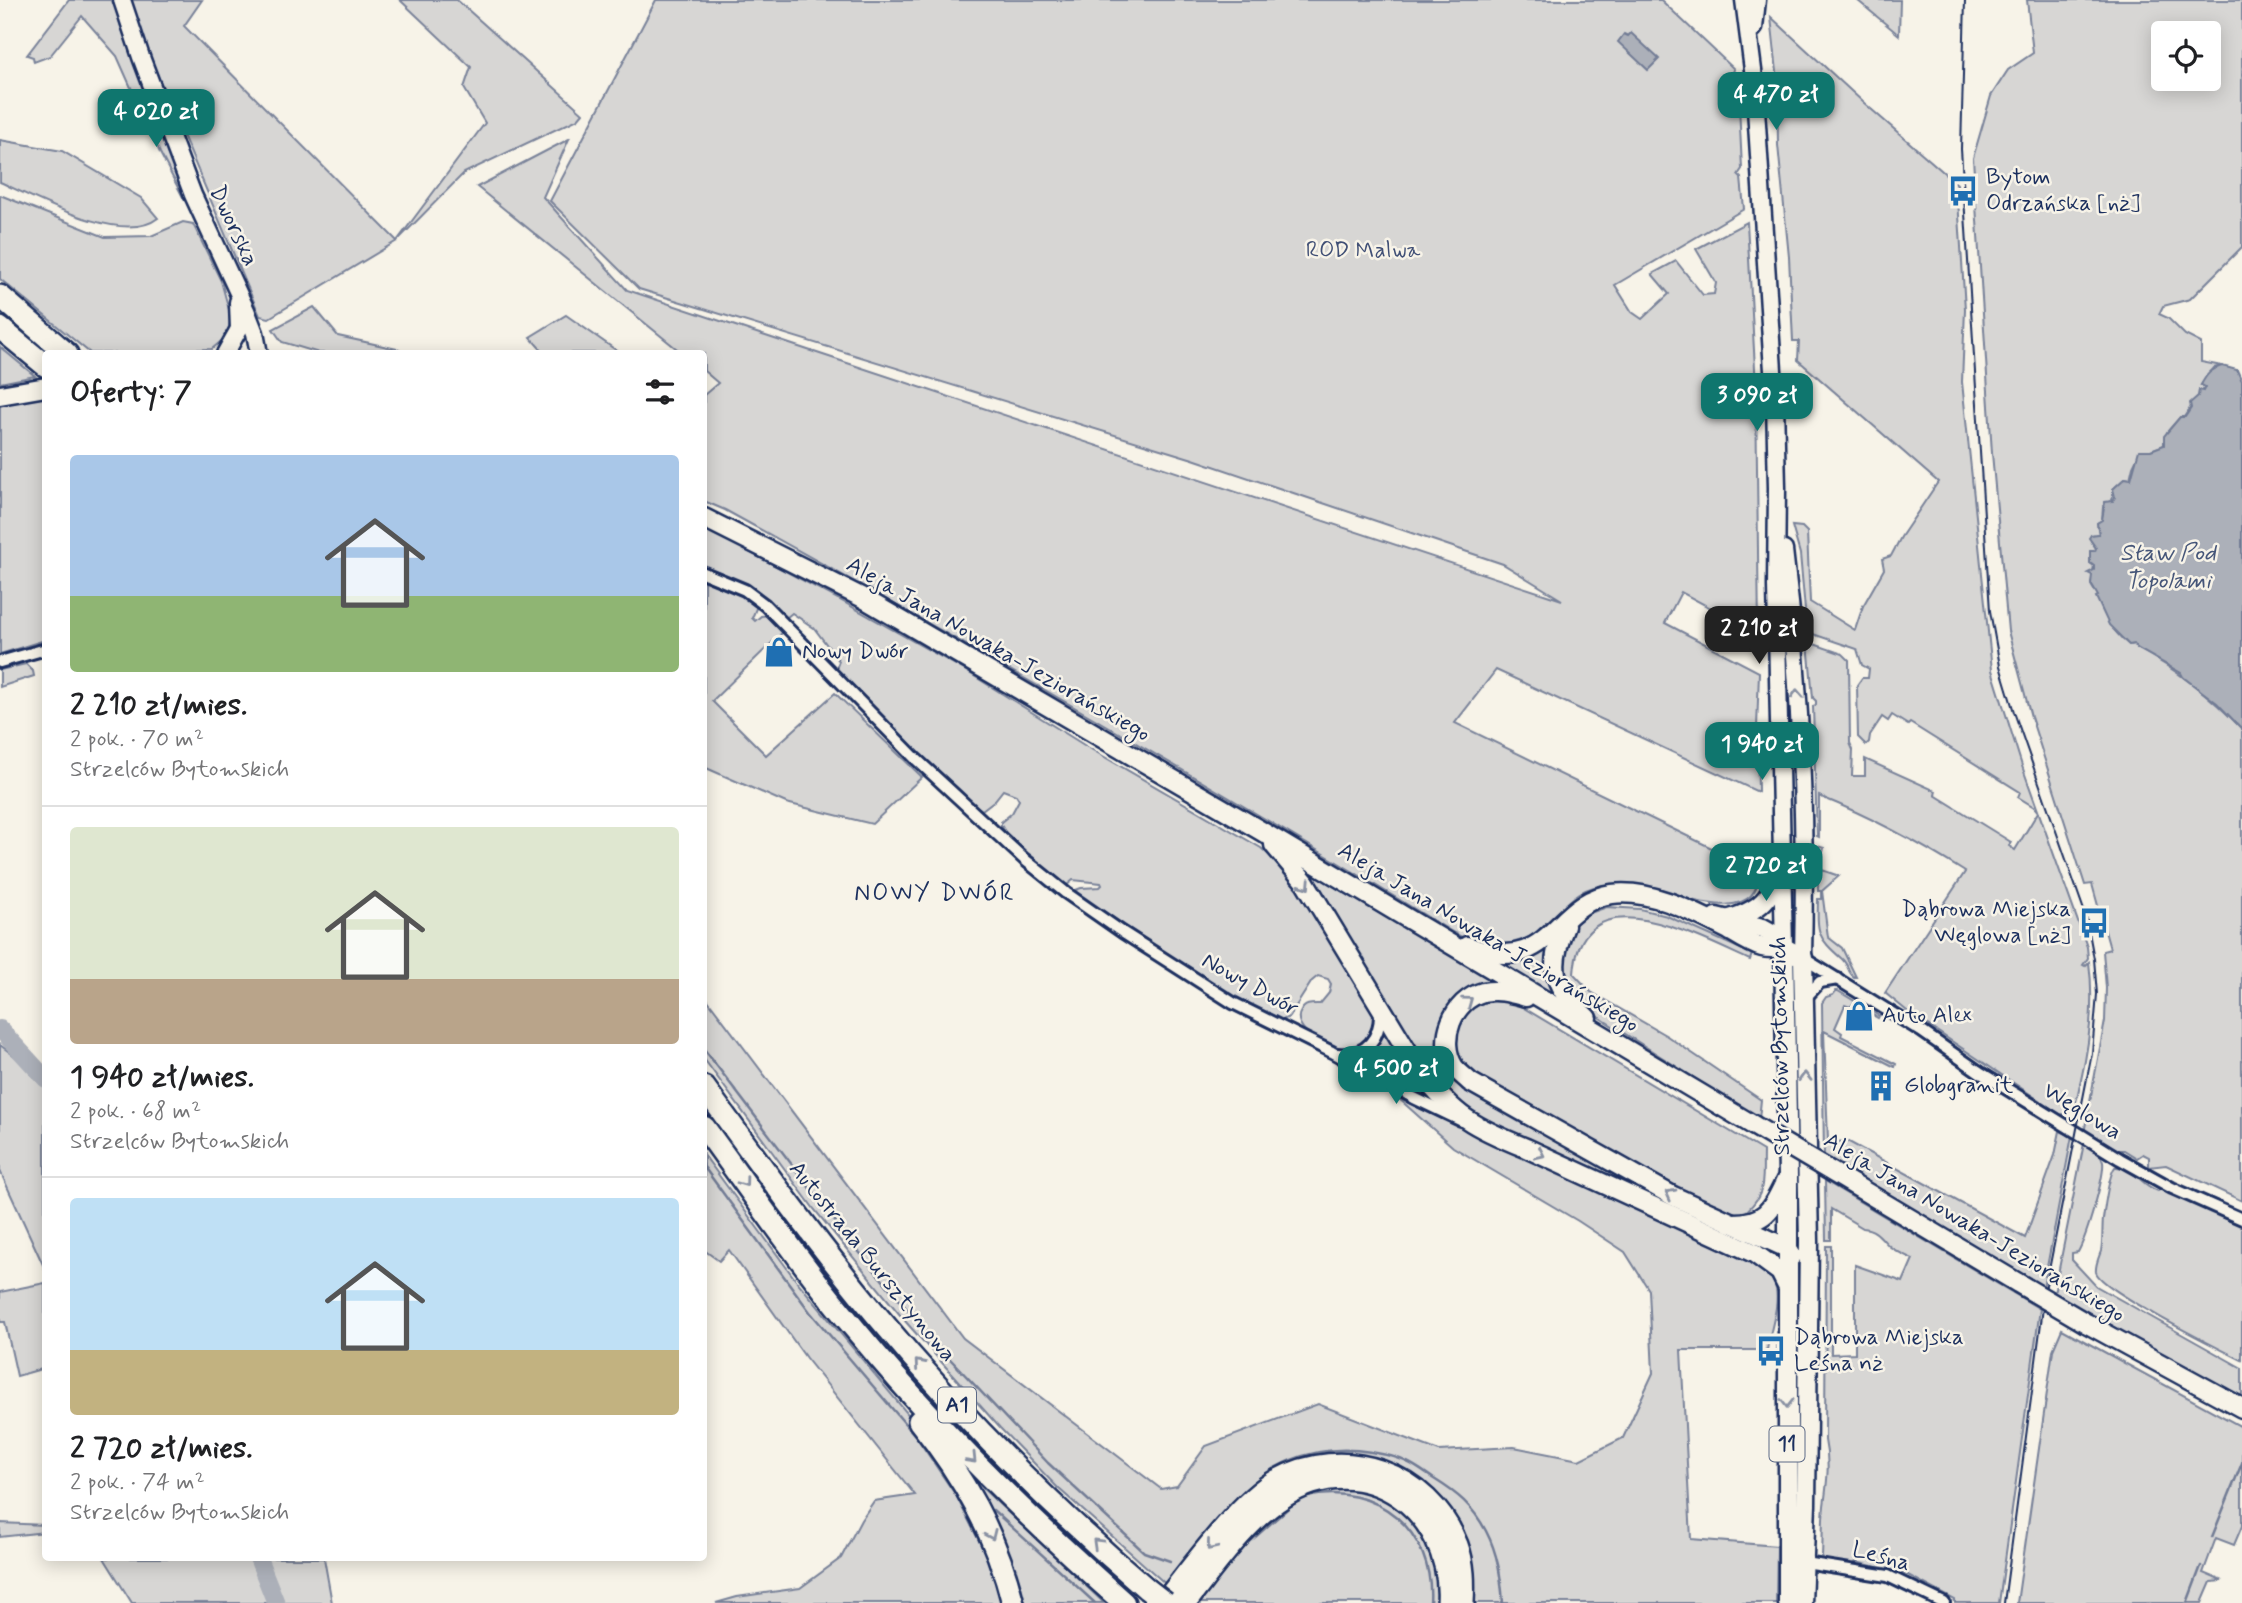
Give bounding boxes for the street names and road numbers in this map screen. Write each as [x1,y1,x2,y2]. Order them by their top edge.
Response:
street label: Dworska [201,181,265,271]
street label: Aleja Jana Nowaka-Jeziorańskiego [840,550,1156,751]
street label: Aleja Jana Nowaka-Jeziorańskiego [1331,836,1644,1042]
street label: Strzelców Bytomskich [1764,936,1798,1156]
street label: Nowy Dwór [1196,946,1304,1024]
street label: Węglowa [2037,1076,2127,1148]
street label: Aleja Jana Nowaka-Jeziorańskiego [1817,1126,2130,1332]
street label: Autostrada Bursztynowa [782,1155,962,1369]
road number: A1 [938,1388,976,1422]
road number: 11 [1770,1426,1804,1462]
street label: Leśna [1849,1535,1913,1579]

